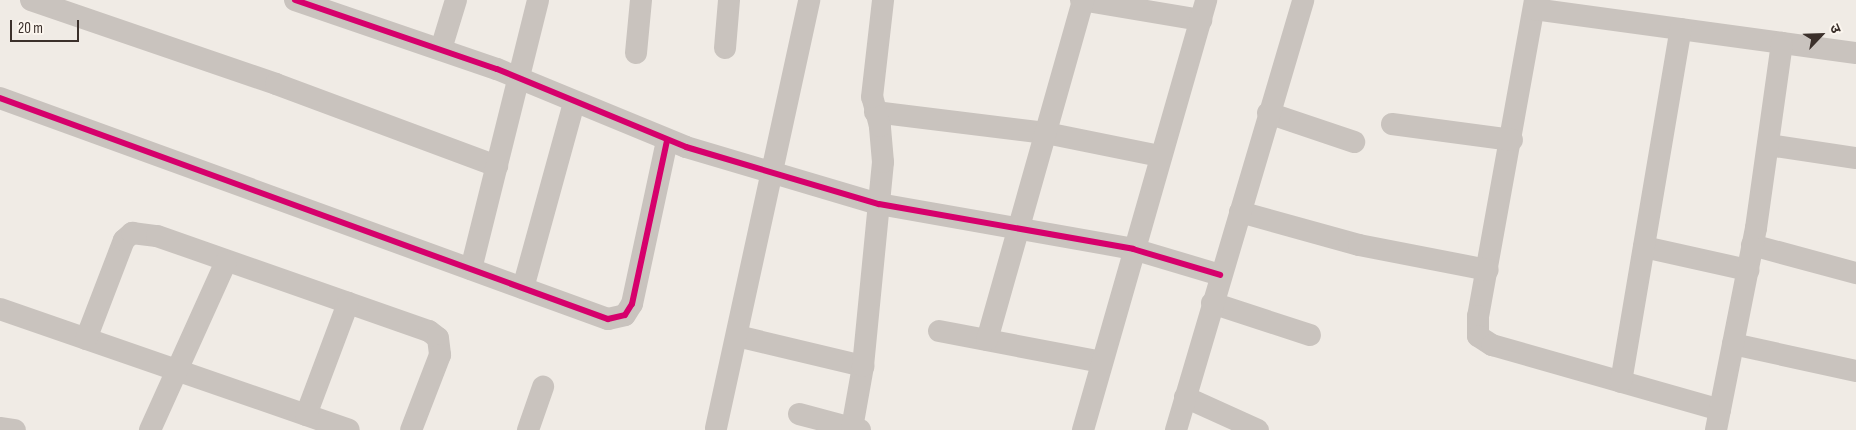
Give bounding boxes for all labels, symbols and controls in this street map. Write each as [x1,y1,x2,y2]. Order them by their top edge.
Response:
scale bar [12,10,81,42]
north arrow [1796,10,1846,60]
text: 20 m [18,19,43,38]
text: उ [1826,21,1845,36]

